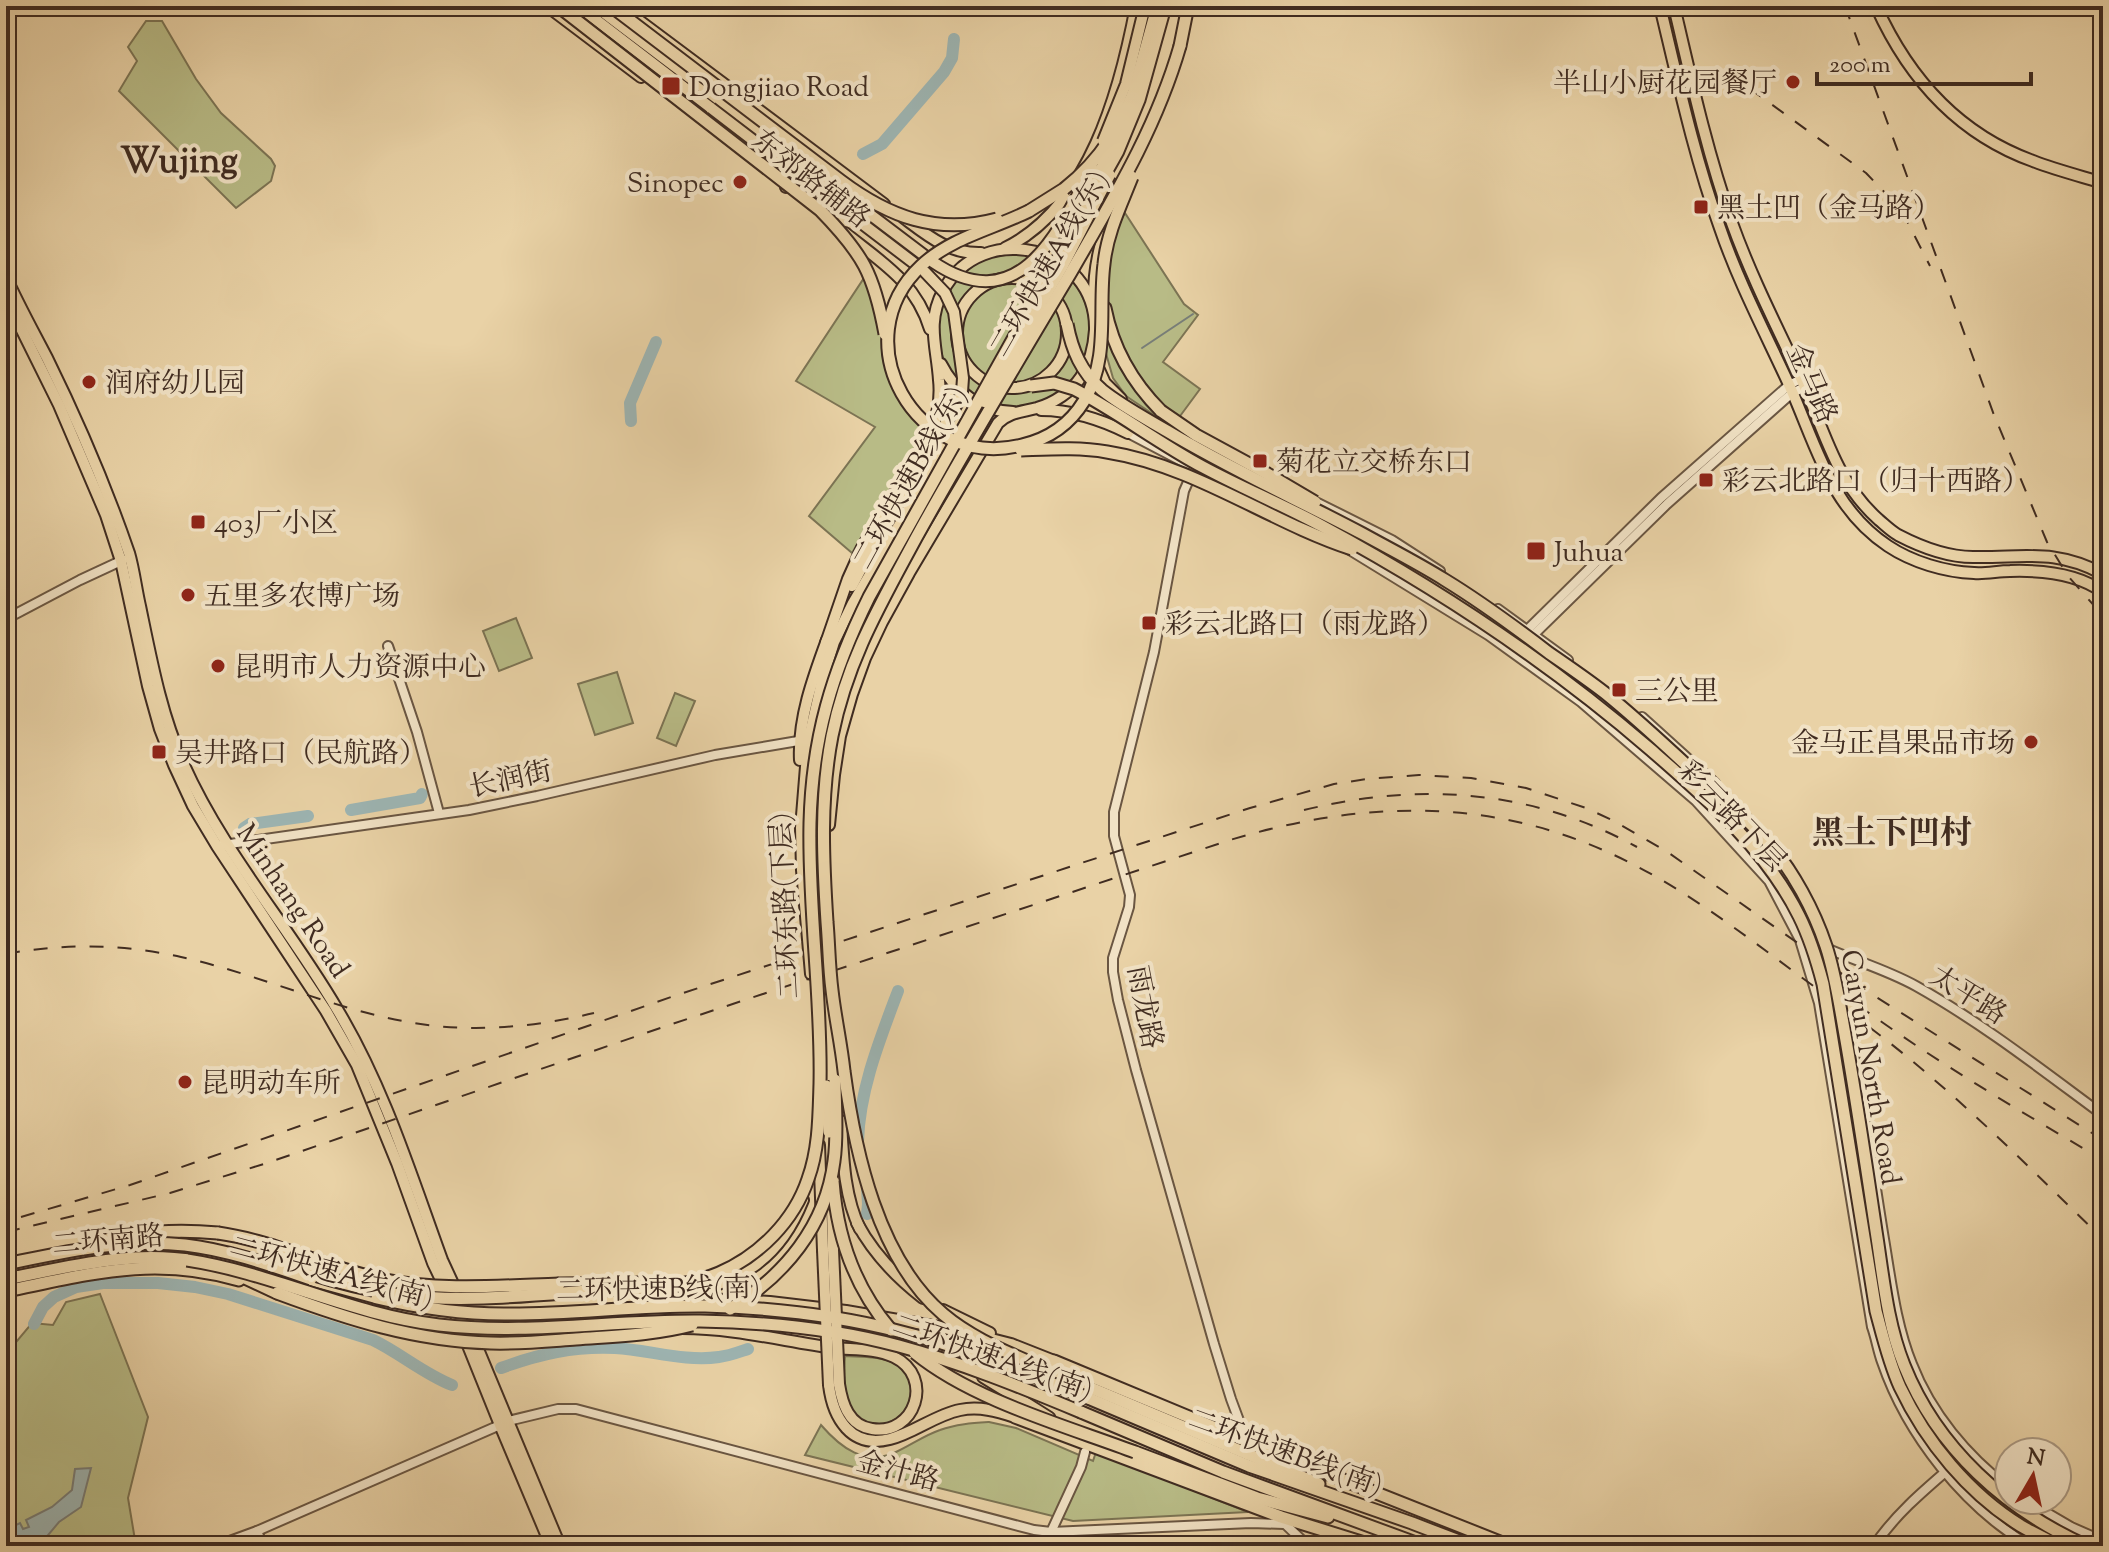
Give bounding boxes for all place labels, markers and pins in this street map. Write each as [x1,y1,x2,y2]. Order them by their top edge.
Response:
place label: 半山小厨花园餐厅 [1553,65,1777,105]
place label: Dongjiao Road [689,69,869,109]
marker: 半山小厨花园餐厅 [1784,73,1802,91]
marker: Dongjiao Road [660,75,682,97]
place label: Sinopec [627,165,724,205]
marker: Sinopec [731,173,749,191]
place label: 黑土凹（金马路） [1717,190,1941,230]
marker: 黑土凹（金马路） [1692,198,1710,216]
place label: 润府幼儿园 [105,365,245,405]
marker: 润府幼儿园 [80,373,98,391]
place label: 菊花立交桥东口 [1276,444,1472,484]
marker: 菊花立交桥东口 [1251,452,1269,470]
place label: 彩云北路口（归十西路） [1722,463,2030,503]
marker: 彩云北路口（归十西路） [1697,471,1715,489]
place label: 403厂小区 [214,505,338,545]
marker: 403厂小区 [189,513,207,531]
place label: Juhua [1552,534,1624,574]
marker: Juhua [1525,540,1547,562]
place label: 五里多农博广场 [204,578,400,618]
marker: 五里多农博广场 [179,586,197,604]
place label: 彩云北路口（雨龙路） [1165,606,1445,646]
marker: 彩云北路口（雨龙路） [1140,614,1158,632]
place label: 昆明市人力资源中心 [234,649,486,689]
marker: 昆明市人力资源中心 [209,657,227,675]
place label: 三公里 [1635,673,1719,713]
marker: 三公里 [1610,681,1628,699]
place label: 金马正昌果品市场 [1791,725,2015,765]
marker: 金马正昌果品市场 [2022,733,2040,751]
place label: 吴井路口（民航路） [175,735,427,775]
marker: 吴井路口（民航路） [150,743,168,761]
place label: 昆明动车所 [201,1065,341,1105]
marker: 昆明动车所 [176,1073,194,1091]

